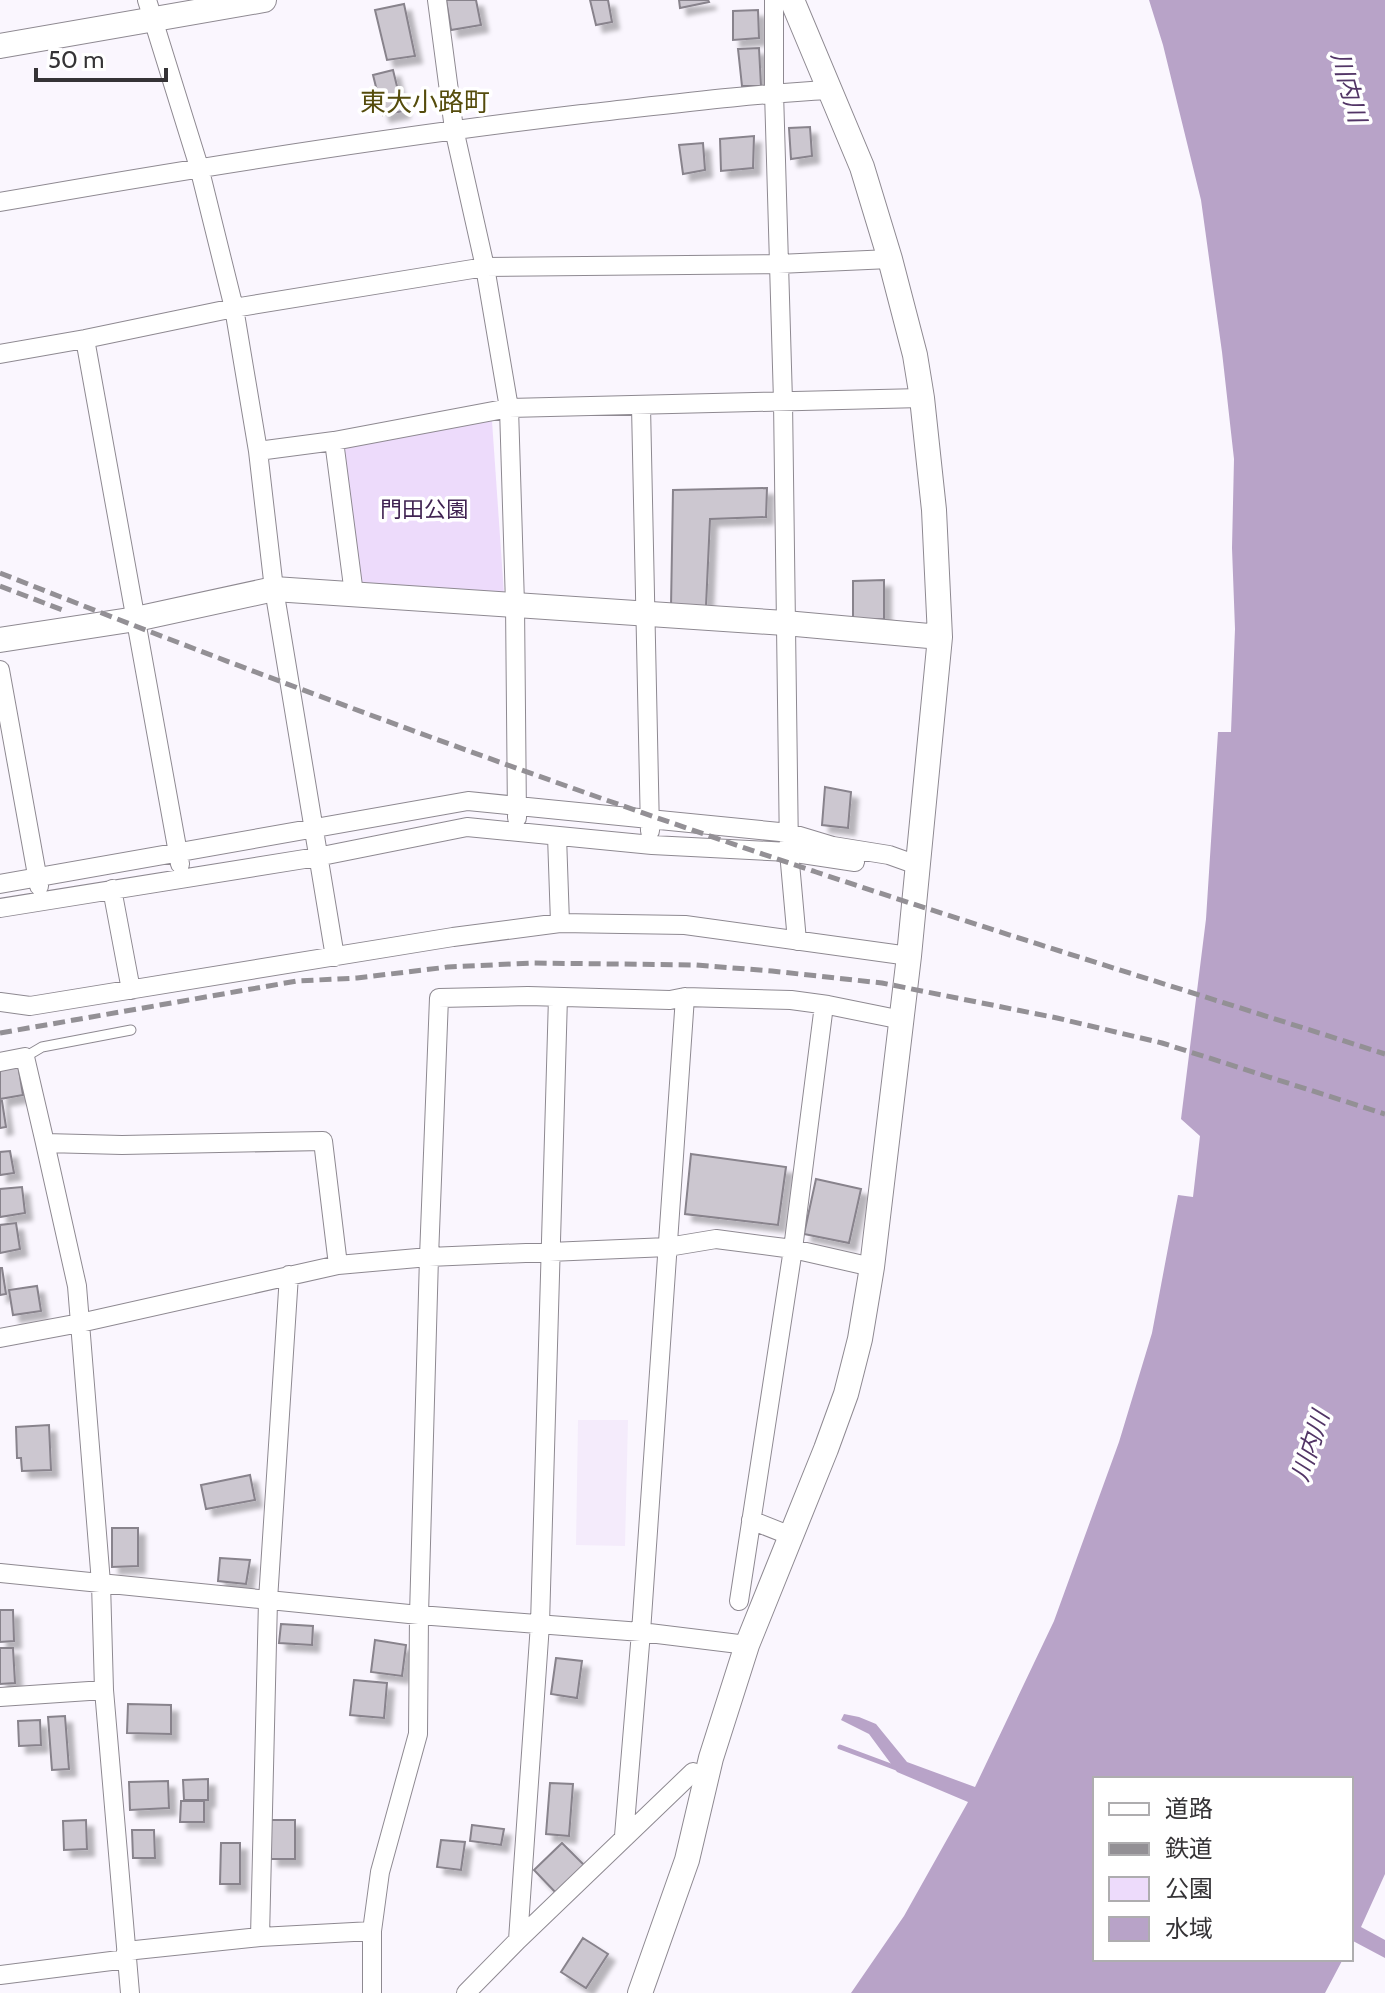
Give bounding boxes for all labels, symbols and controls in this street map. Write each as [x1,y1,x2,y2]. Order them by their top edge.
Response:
scale bar [36,32,166,82]
text: 50 m [48,45,104,74]
water label: 川内川 [1326,48,1373,128]
district label: 東大小路町 [360,86,490,118]
park label: 門田公園 [380,496,468,523]
water label: 川内川 [1285,1404,1336,1485]
legend [1093,1777,1353,1961]
text: 道路 [1165,1794,1213,1823]
text: 鉄道 [1165,1834,1213,1863]
text: 公園 [1165,1874,1213,1903]
text: 水域 [1165,1914,1213,1943]

